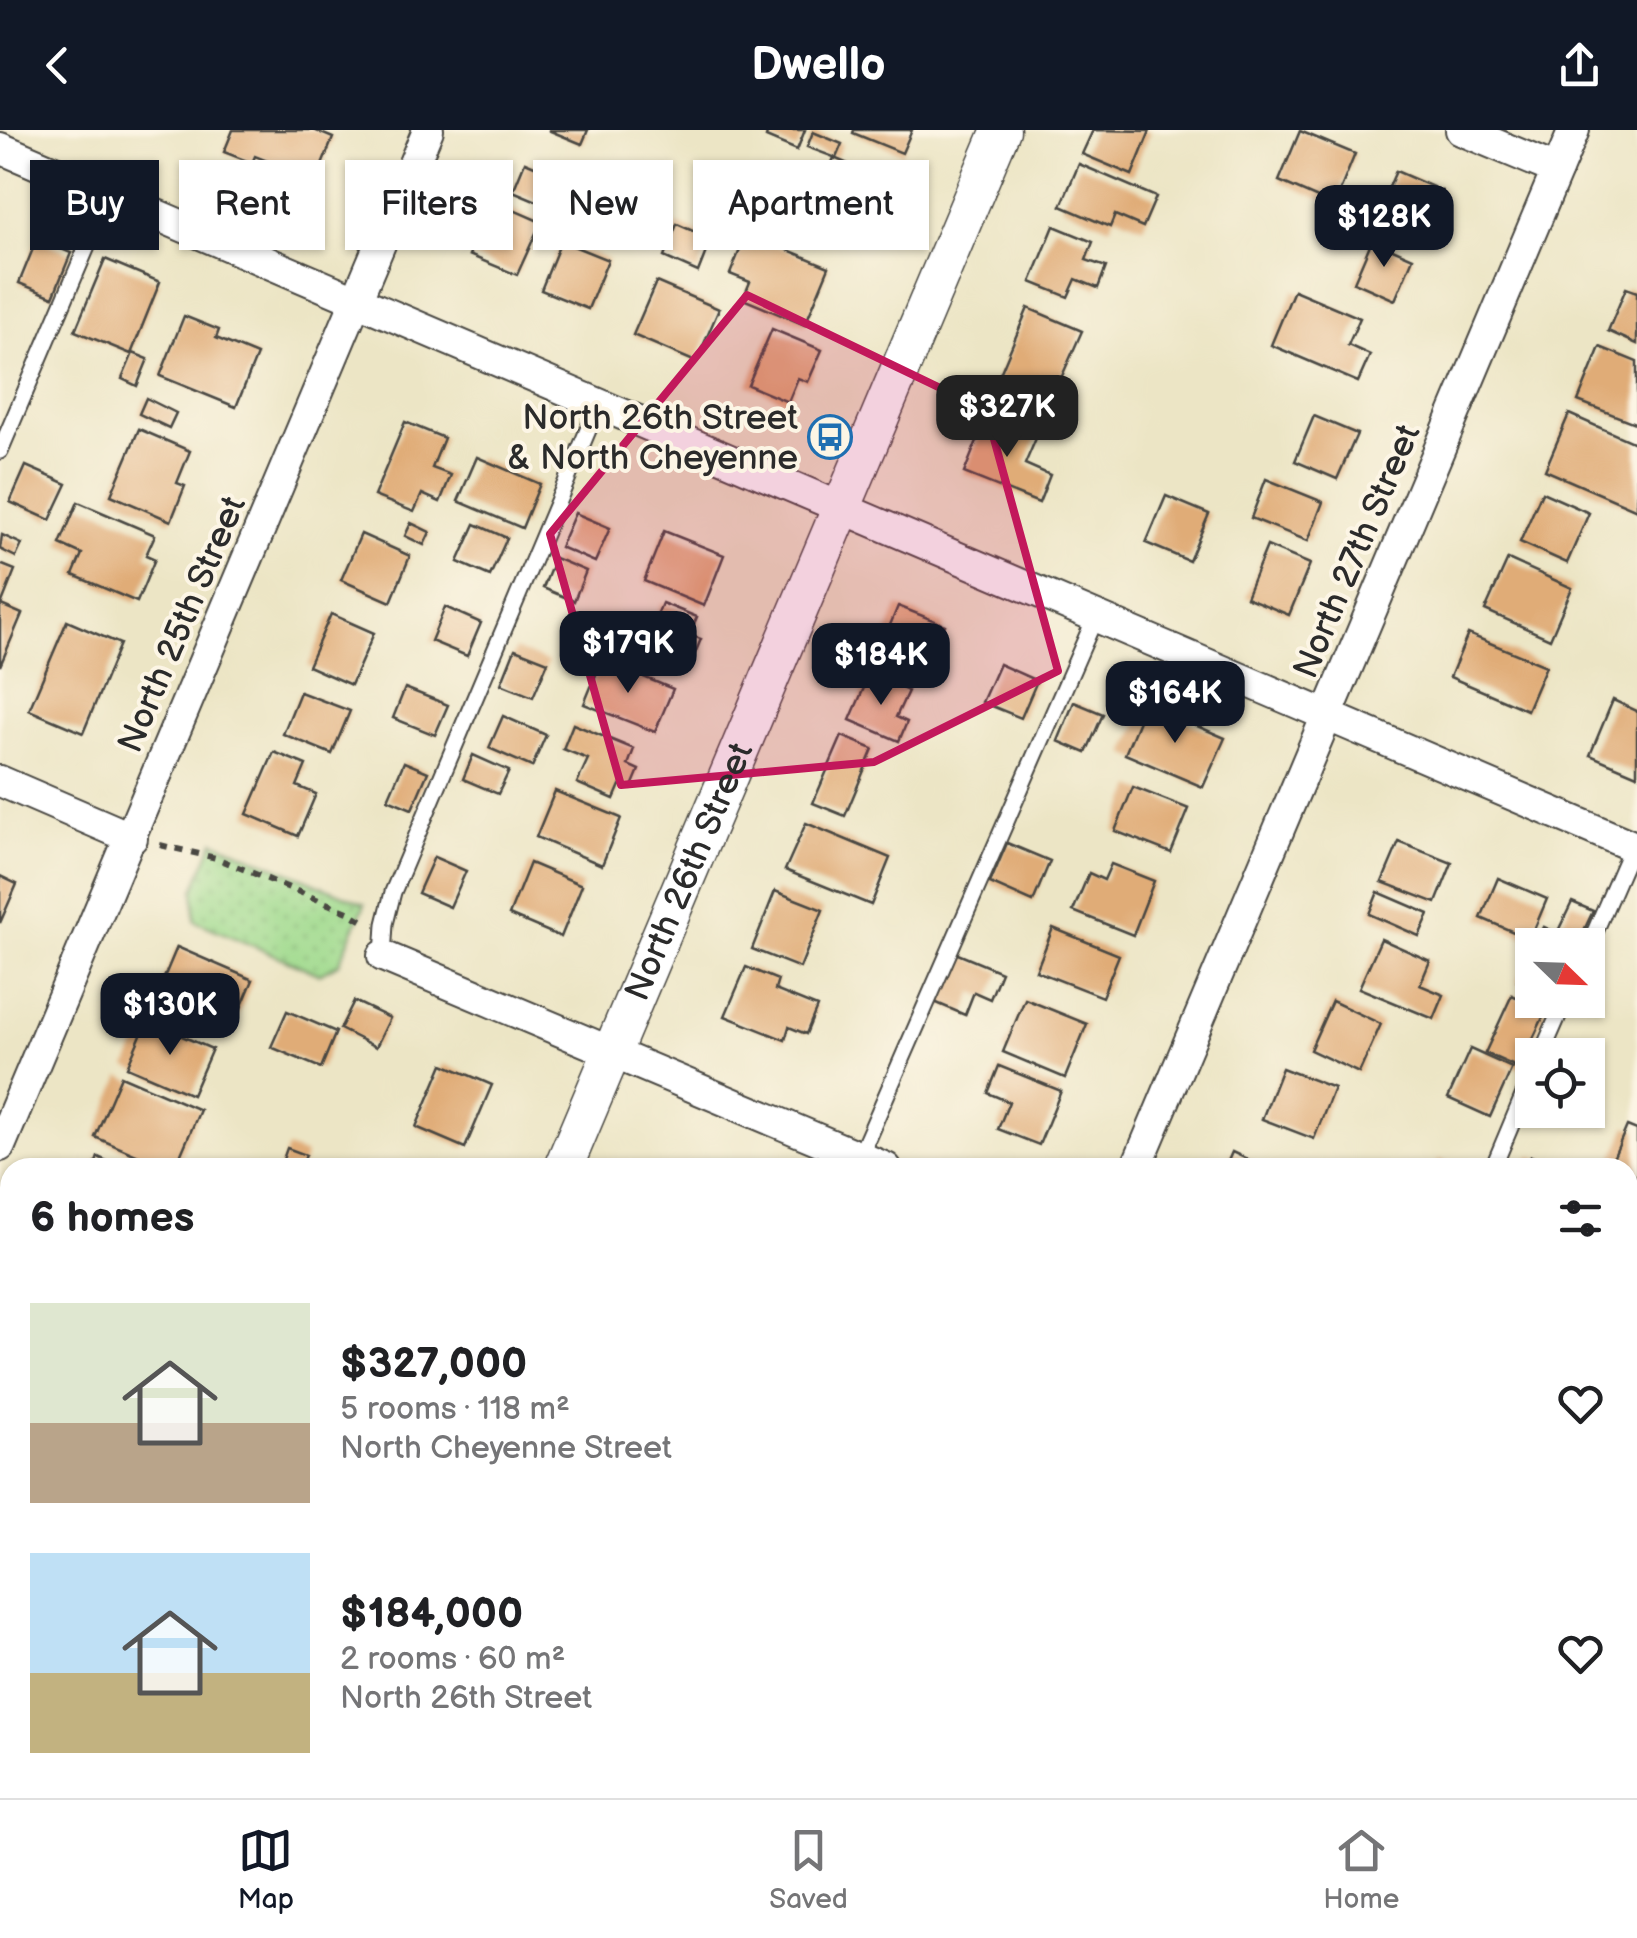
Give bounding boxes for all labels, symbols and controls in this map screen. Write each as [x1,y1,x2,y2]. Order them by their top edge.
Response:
icon: back [30,38,85,93]
text: Dwello [751,38,886,93]
icon: share [1552,38,1607,93]
chip: Buy [30,160,159,250]
chip: Rent [179,160,325,250]
chip: Filters [345,160,513,250]
chip: New [533,160,673,250]
chip: Apartment [693,160,929,250]
pin: $128K [1314,185,1454,270]
text: $128K [1337,198,1431,237]
pin: $327K [937,375,1077,460]
text: $327K [958,388,1056,427]
place label: North 26th Street & North Cheyenne [507,397,798,480]
bus stop icon: North 26th Street & North Cheyenne [807,414,853,460]
street label: North 27th Street [1285,418,1430,685]
street label: North 25th Street [109,490,256,759]
pin: $179K [558,611,698,696]
pin: $184K [811,623,951,708]
text: $179K [582,624,674,663]
text: $184K [834,636,928,675]
pin: $164K [1105,661,1245,746]
text: $164K [1128,674,1222,713]
street label: North 26th Street [616,736,763,1007]
north arrow [1515,928,1605,1018]
map controls [1515,928,1605,1128]
pin: $130K [100,973,240,1058]
text: $130K [123,986,217,1025]
button: locate [1515,1038,1605,1128]
icon: filters [1553,1191,1608,1246]
text: 6 homes [30,1193,194,1244]
text: $327,000 [340,1339,527,1390]
icon: home [110,1343,230,1463]
icon: heart [1553,1376,1608,1431]
text: 5 rooms · 118 m² [340,1390,570,1429]
text: North Cheyenne Street [340,1429,672,1468]
text: $184,000 [340,1589,523,1640]
icon: home [110,1593,230,1713]
icon: heart [1553,1626,1608,1681]
text: 2 rooms · 60 m² [340,1640,565,1679]
text: North 26th Street [340,1679,592,1718]
tab: Map [238,1823,294,1916]
tab: Saved [769,1823,848,1916]
tab: Home [1323,1823,1399,1916]

